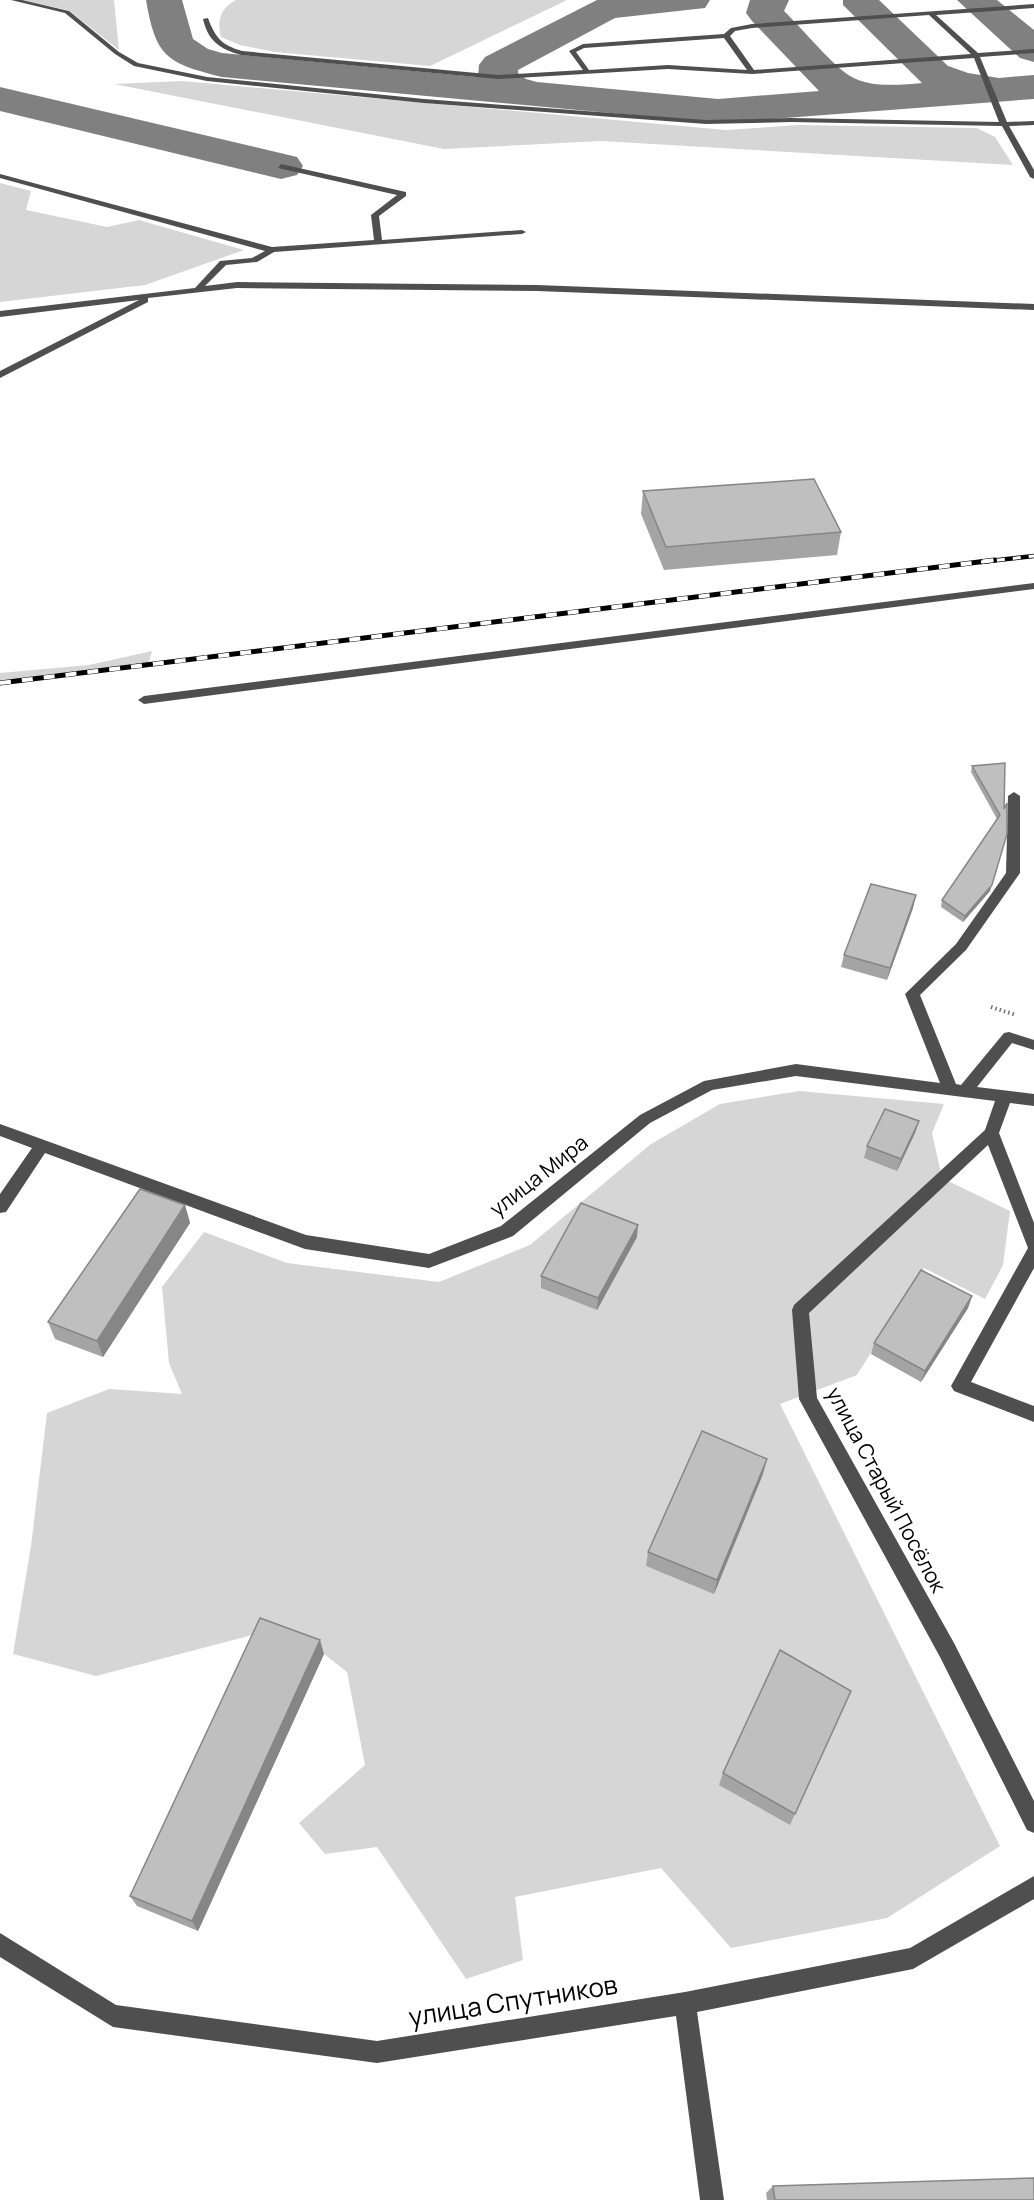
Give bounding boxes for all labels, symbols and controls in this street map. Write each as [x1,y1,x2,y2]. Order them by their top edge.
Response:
street label: улица Мира [484,1128,593,1222]
street label: улица Старый Посёлок [821,1382,953,1598]
street label: улица Спутников [406,1966,620,2034]

